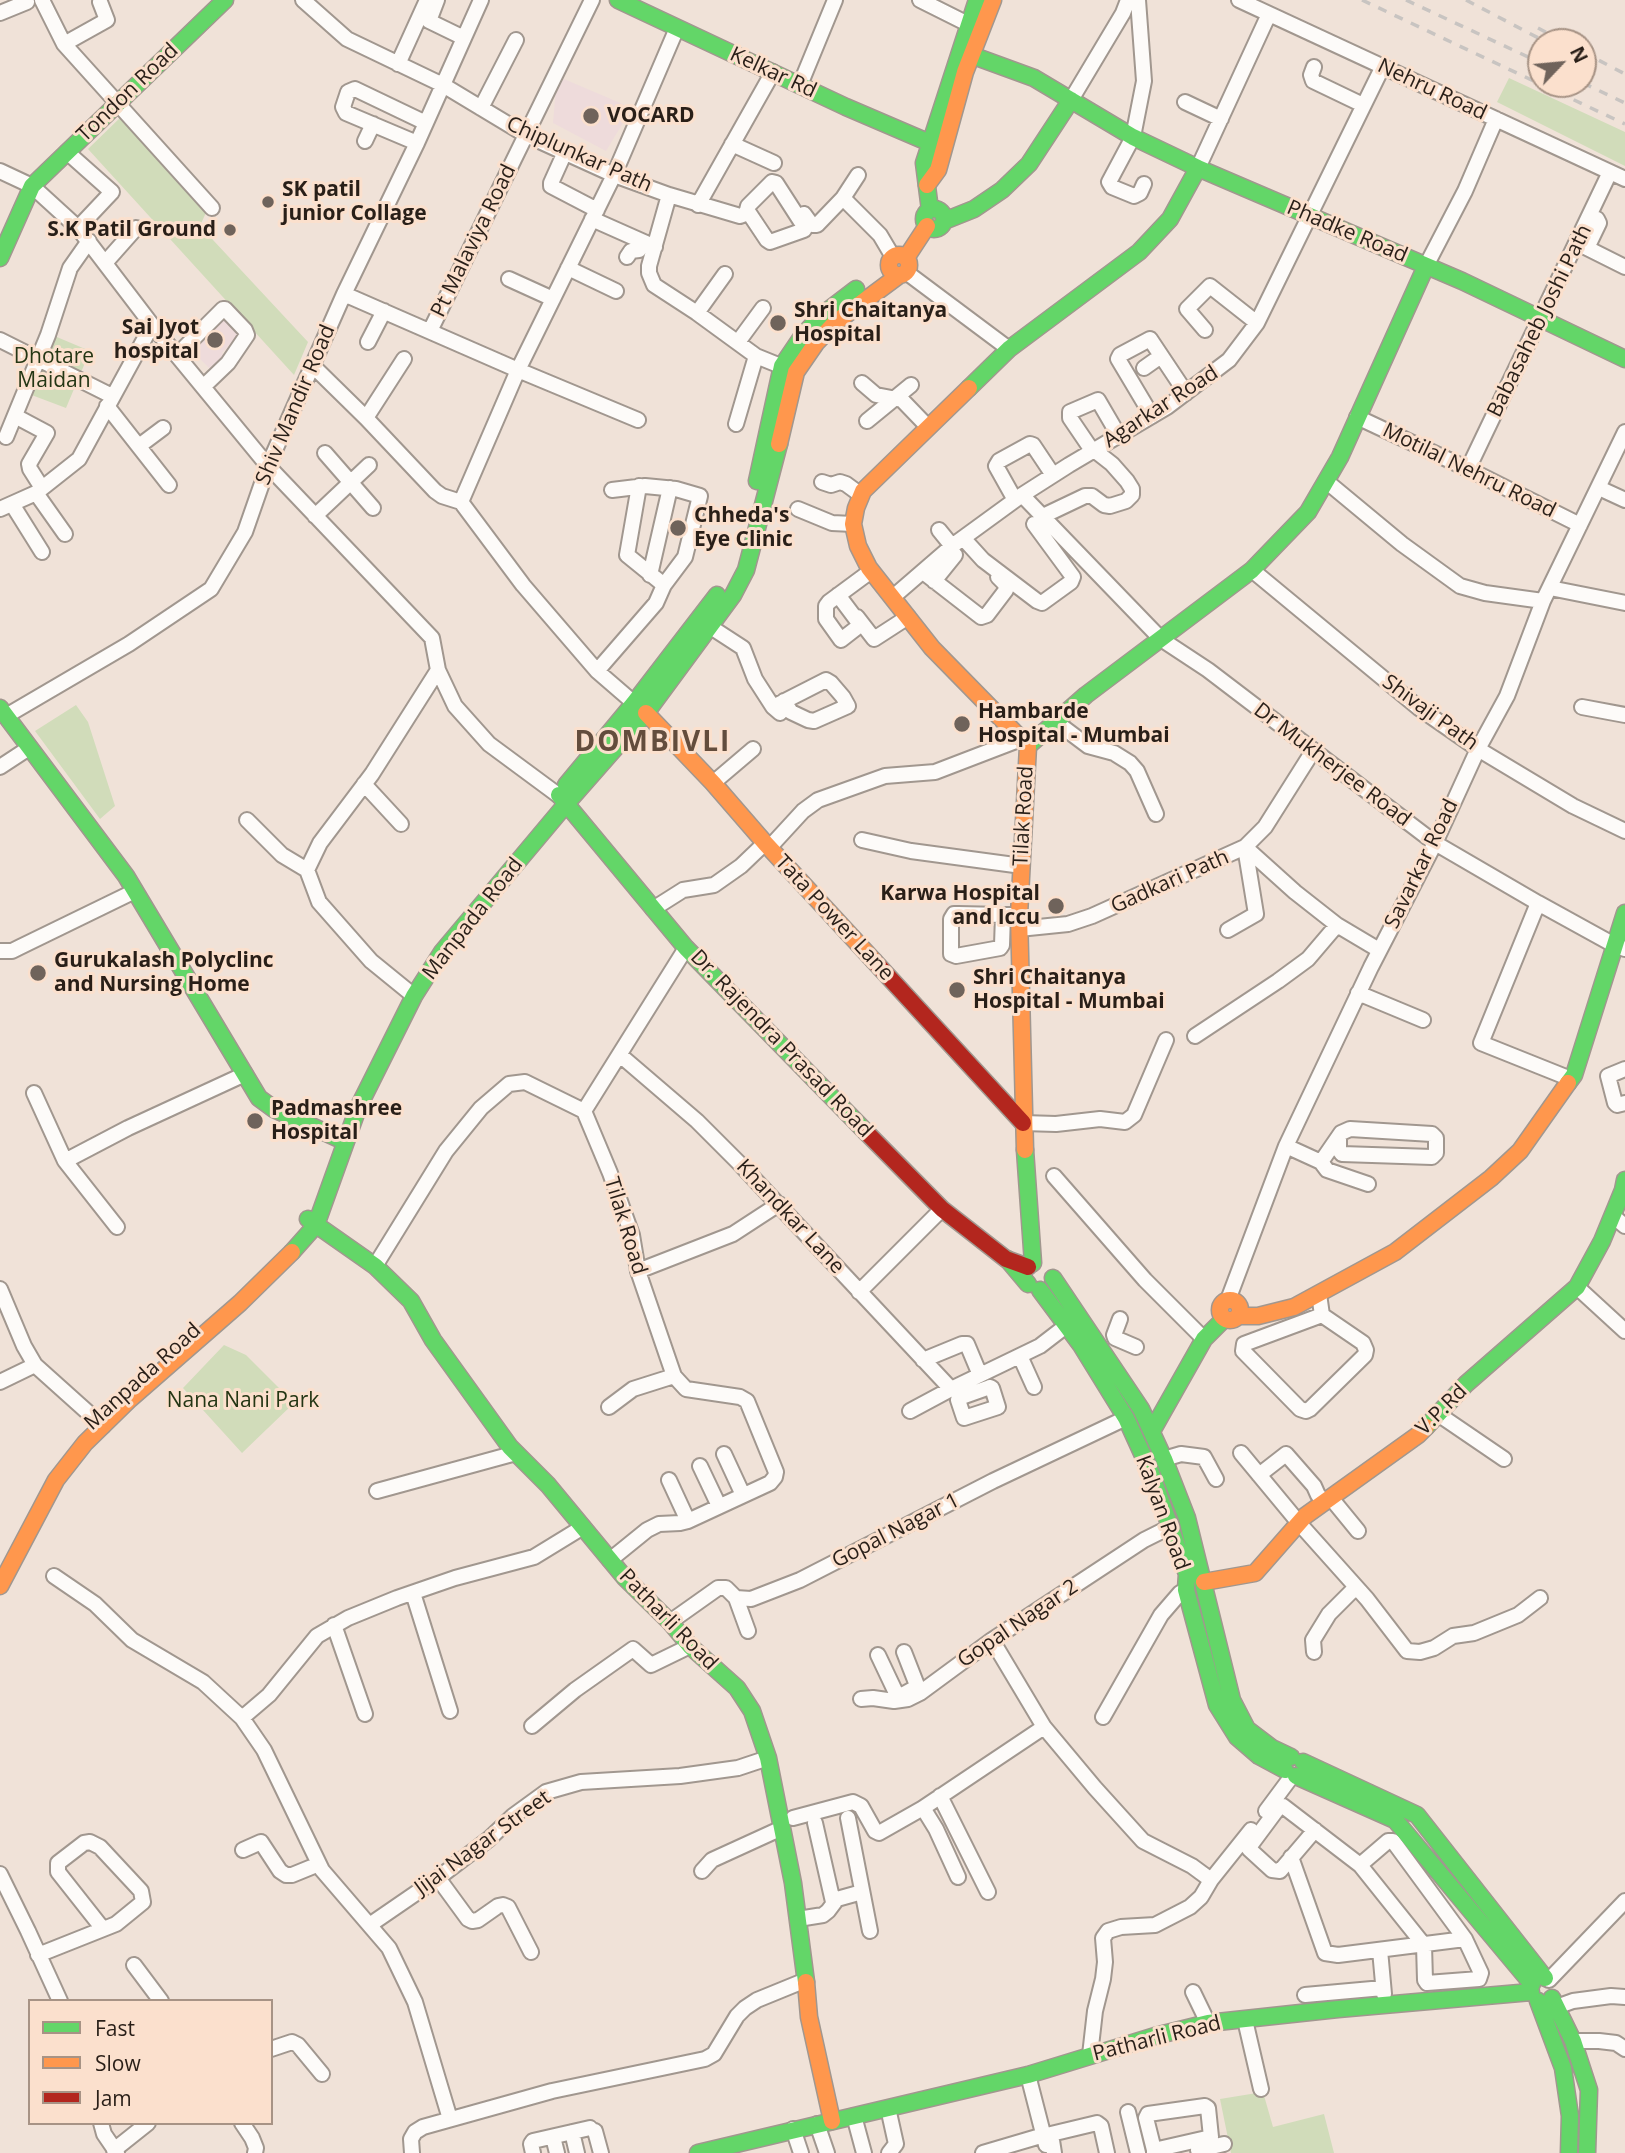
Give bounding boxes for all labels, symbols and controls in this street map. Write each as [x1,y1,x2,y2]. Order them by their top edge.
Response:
north arrow [1527,28,1597,98]
street label: Tondon Road [72,38,184,148]
street label: Kelkar Rd [726,42,820,104]
text: N [1564,42,1594,67]
street label: Nehru Road [1373,54,1491,126]
place label: VOCARD [607,103,695,129]
marker: VOCARD [581,106,601,126]
street label: Chiplunkar Path [502,112,656,198]
street label: Pt Malaviya Road [426,161,522,321]
place label: SK patil junior Collage [282,177,427,227]
marker: SK patil junior Collage [260,194,276,210]
street label: Phadke Road [1283,195,1411,269]
place label: S.K Patil Ground [47,217,216,243]
street label: Babasaheb Joshi Path [1482,221,1598,421]
marker: S.K Patil Ground [222,222,238,238]
place label: Shri Chaitanya Hospital [794,298,947,348]
marker: Shri Chaitanya Hospital [768,313,788,333]
place label: Sai Jyot hospital [114,315,199,365]
street label: Shiv Mandir Road [251,321,341,489]
marker: Sai Jyot hospital [205,330,225,350]
park label: Dhotare Maidan [14,344,94,394]
street label: Agarkar Road [1099,361,1223,453]
street label: Motilal Nehru Road [1378,418,1560,524]
place label: Chheda's Eye Clinic [694,503,793,553]
marker: Chheda's Eye Clinic [668,518,688,538]
street label: Shivaji Path [1377,670,1483,756]
street label: Dr Mukherjee Road [1249,698,1415,832]
place label: Hambarde Hospital - Mumbai [978,699,1170,749]
marker: Hambarde Hospital - Mumbai [952,714,972,734]
district label: DOMBIVLI [576,726,730,760]
street label: Tilak Road [1009,765,1039,867]
street label: Savarkar Road [1380,795,1464,933]
street label: Gadkari Path [1107,845,1233,919]
street label: Tata Power Lane [769,850,899,986]
street label: Manpada Road [418,853,528,985]
place label: Karwa Hospital and Iccu [880,881,1040,931]
marker: Karwa Hospital and Iccu [1046,896,1066,916]
street label: Dr. Rajendra Prasad Road [685,945,877,1143]
place label: Gurukalash Polyclinc and Nursing Home [54,948,274,998]
marker: Gurukalash Polyclinc and Nursing Home [28,963,48,983]
place label: Shri Chaitanya Hospital - Mumbai [973,965,1165,1015]
marker: Shri Chaitanya Hospital - Mumbai [947,980,967,1000]
place label: Padmashree Hospital [271,1096,402,1146]
marker: Padmashree Hospital [245,1111,265,1131]
street label: Khandkar Lane [731,1155,849,1279]
street label: Tilak Road [598,1174,652,1278]
street label: Manpada Road [80,1318,206,1436]
street label: V.P.Rd [1411,1379,1473,1441]
park label: Nana Nani Park [167,1388,319,1414]
street label: Kalyan Road [1130,1452,1194,1574]
street label: Gopal Nagar 1 [828,1488,964,1574]
street label: Patharli Road [613,1564,723,1676]
street label: Gopal Nagar 2 [953,1574,1083,1674]
street label: Jijai Nagar Street [410,1785,556,1901]
legend [28,1999,273,2125]
street label: Patharli Road [1090,2011,1224,2067]
text: Fast [95,2014,135,2042]
text: Slow [95,2049,141,2077]
text: Jam [95,2084,132,2112]

